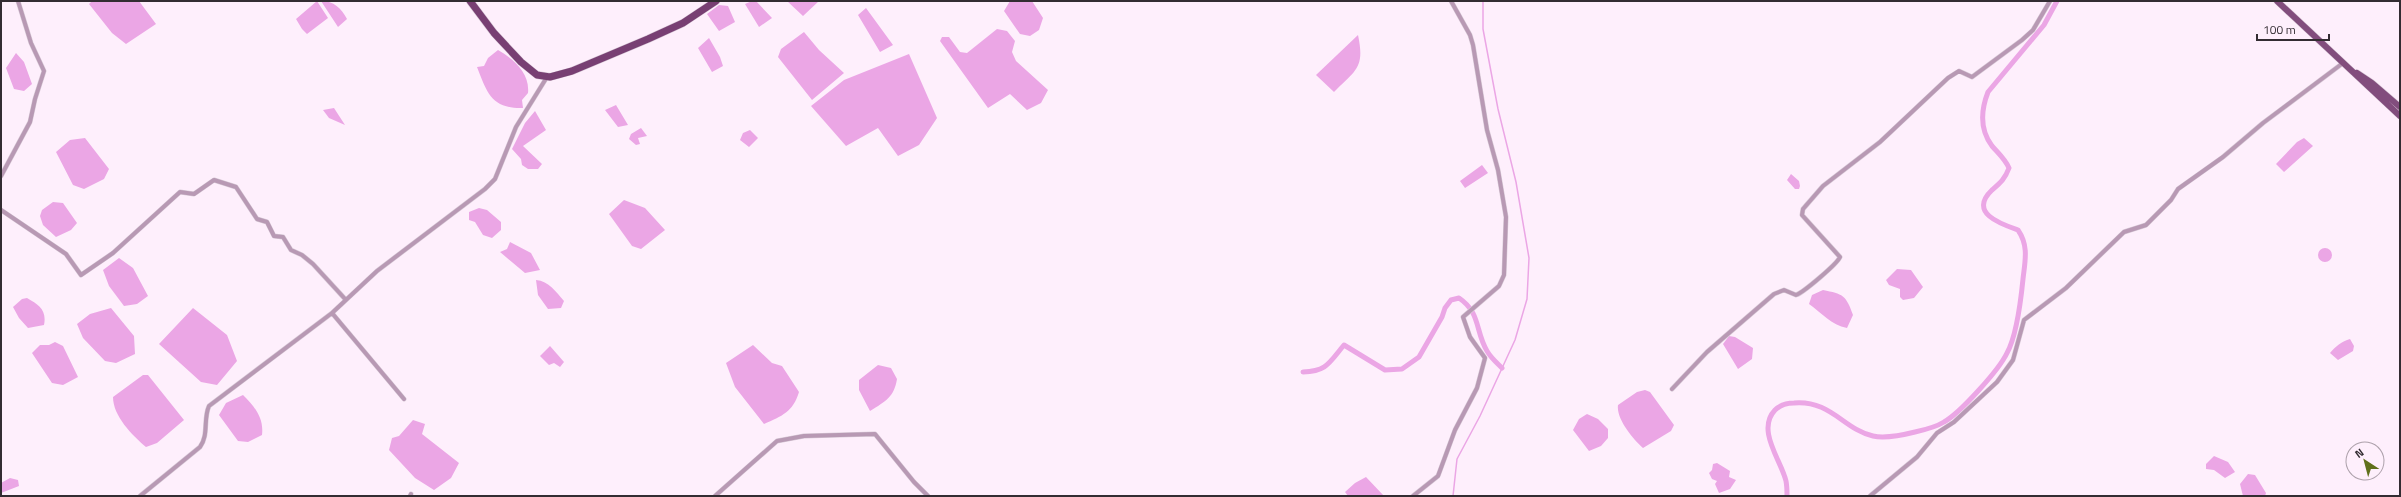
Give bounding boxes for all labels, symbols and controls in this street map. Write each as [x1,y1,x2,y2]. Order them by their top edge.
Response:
scale bar [2257,16,2329,42]
text: 100 m [2263,20,2296,39]
north arrow [2345,441,2385,481]
text: N [2351,444,2367,462]

